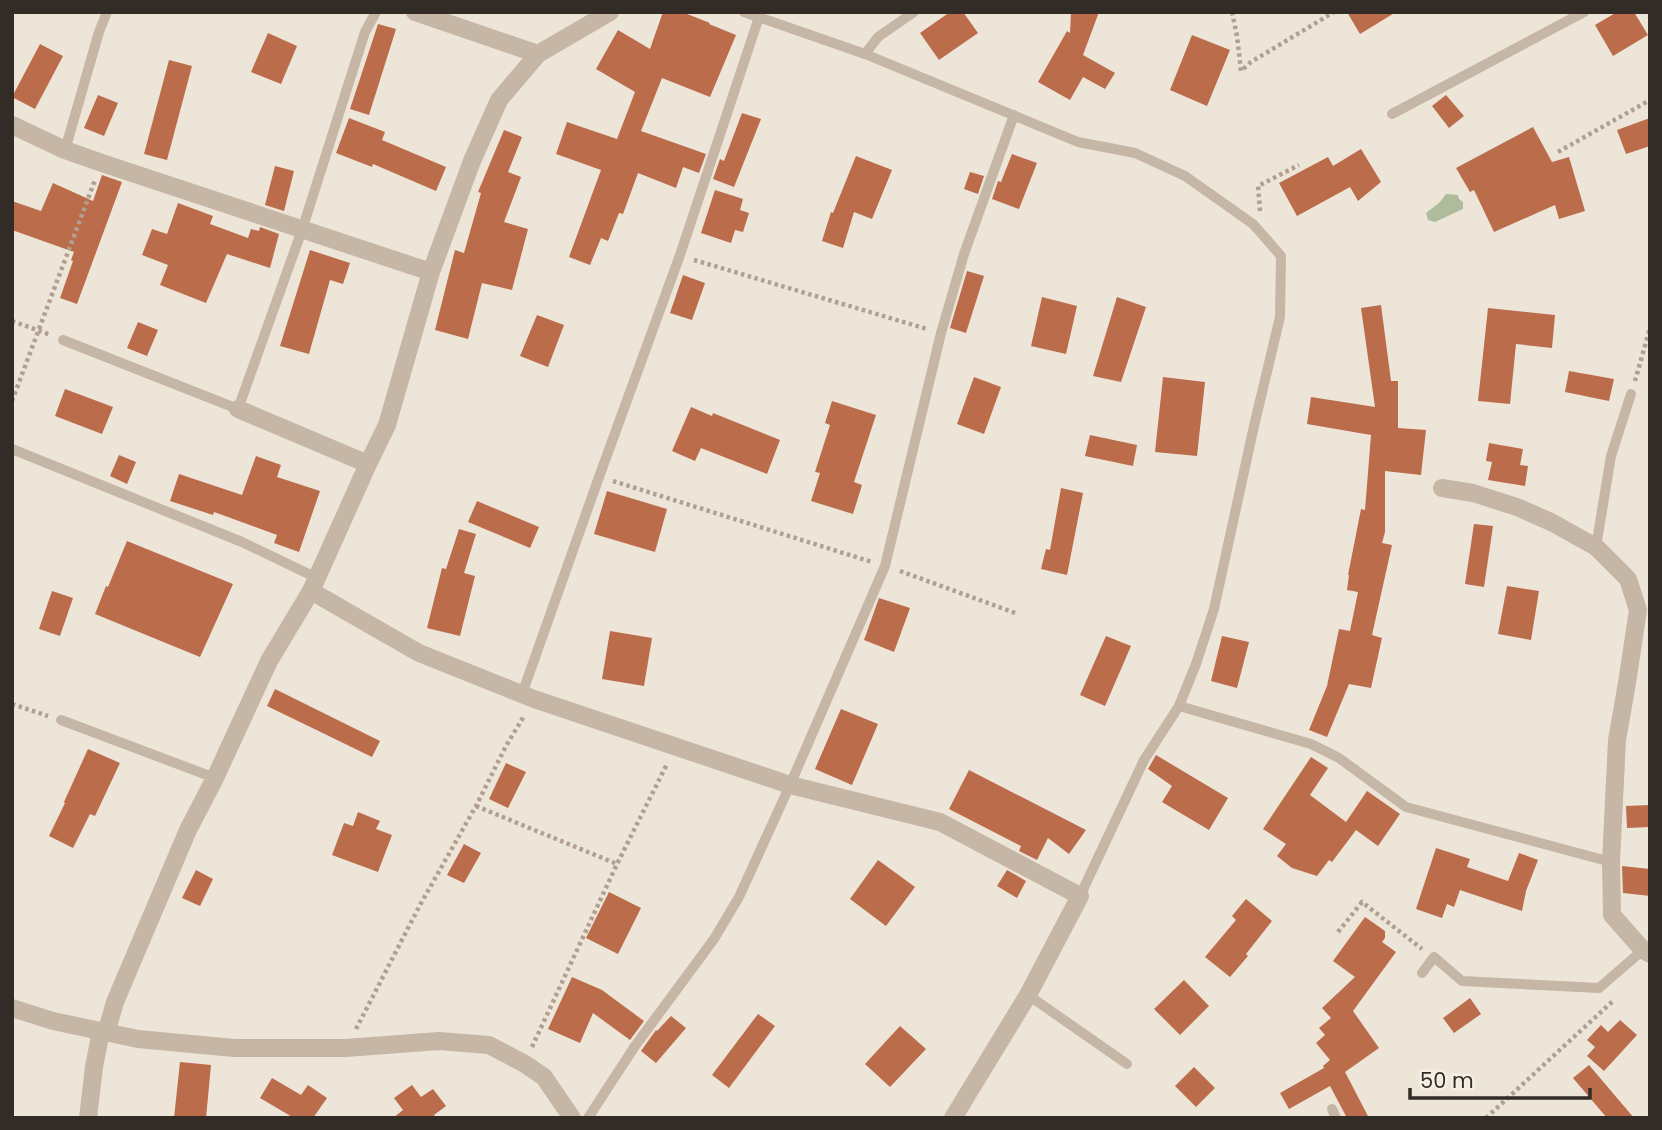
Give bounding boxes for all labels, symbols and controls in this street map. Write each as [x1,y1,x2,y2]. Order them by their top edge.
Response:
scale bar [1410,1056,1590,1100]
text: 50 m [1420,1066,1474,1095]

